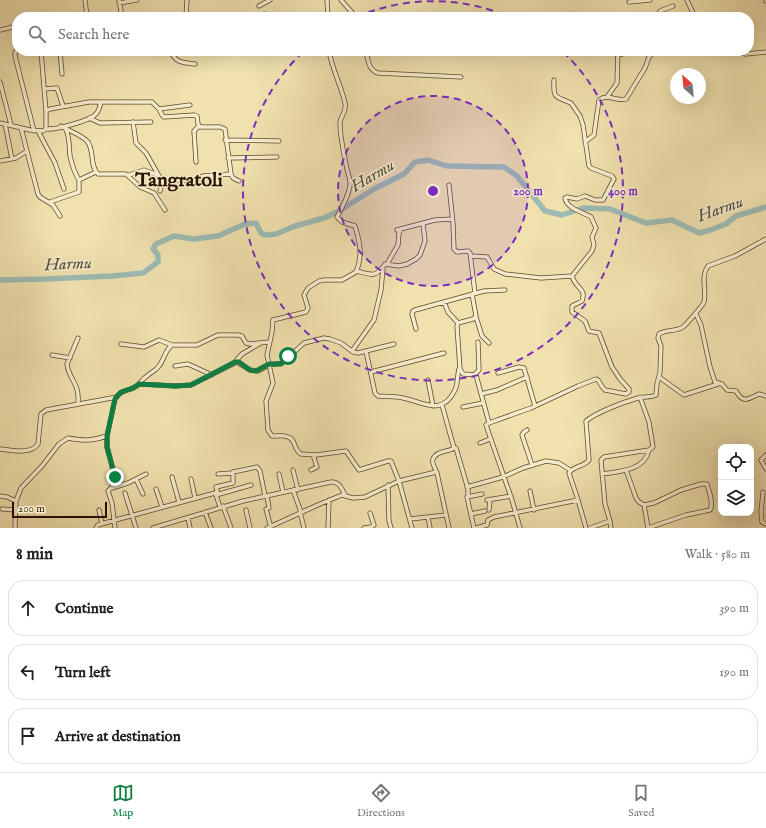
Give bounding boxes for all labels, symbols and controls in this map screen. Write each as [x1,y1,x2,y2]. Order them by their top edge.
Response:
search box [12,12,754,56]
icon: search [26,23,48,45]
text: Search here [58,25,129,44]
north arrow [670,68,706,104]
water label: Harmu [346,155,399,198]
district label: Tangratoli [134,168,223,193]
centre of rings [426,184,440,198]
text: 200 m [513,184,543,199]
text: 400 m [608,184,639,199]
water label: Harmu [694,191,747,228]
water label: Harmu [43,253,92,276]
route start [279,347,297,365]
map controls [718,444,754,516]
button: locate [718,444,754,480]
route end [106,468,124,486]
button: layers [718,480,754,516]
scale bar [12,500,107,519]
text: 200 m [18,502,45,516]
text: 8 min [16,544,53,565]
text: Walk · 580 m [685,546,750,563]
icon: ahead [17,597,39,619]
text: Continue [55,599,113,618]
text: 390 m [719,600,749,617]
icon: left [17,661,39,683]
text: Turn left [55,663,111,682]
text: 190 m [719,664,749,681]
icon: arrive [17,725,39,747]
text: Arrive at destination [55,727,181,746]
tab: Map [112,782,134,820]
tab: Directions [357,782,405,820]
tab: Saved [628,782,654,820]

